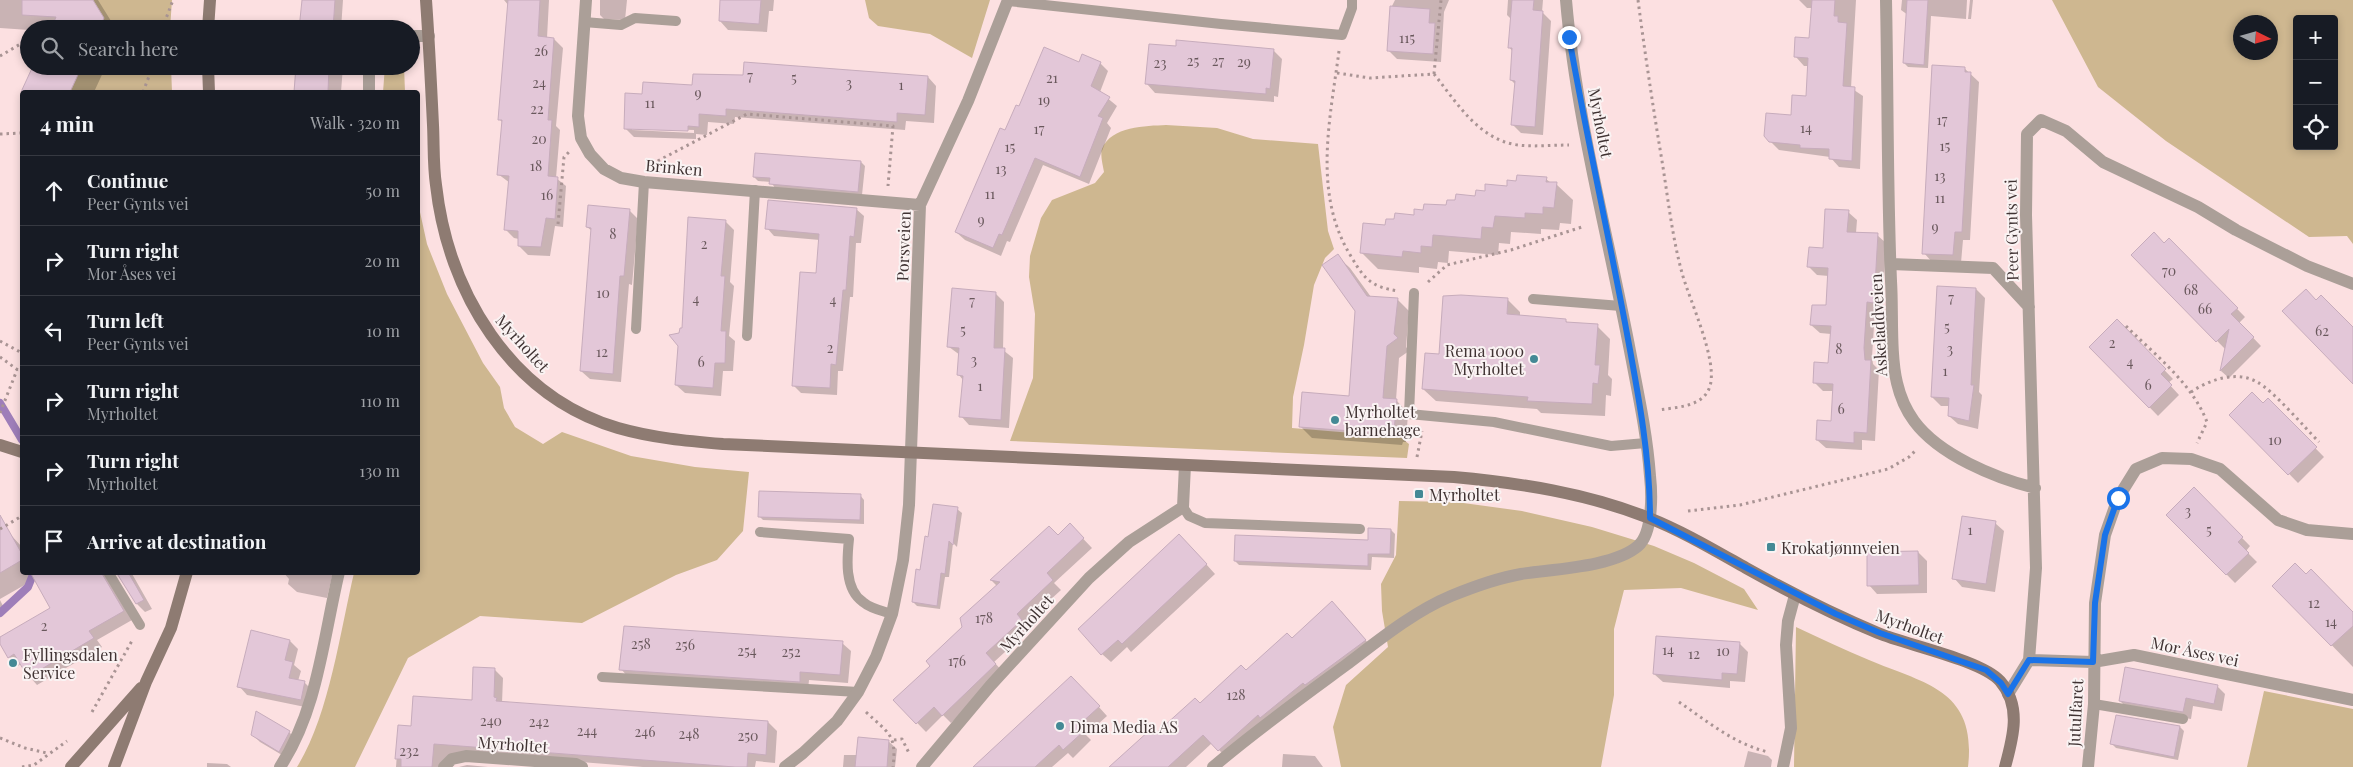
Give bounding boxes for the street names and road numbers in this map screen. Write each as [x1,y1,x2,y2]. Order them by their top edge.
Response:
street label: Myrholtet [1584,86,1618,160]
street label: Brinken [645,154,704,180]
street label: Peer Gynts vei [2000,179,2022,281]
street label: Porsveien [891,210,915,282]
street label: Askeladdveien [1865,273,1891,378]
street label: Myrholtet [492,310,555,377]
street label: Myrholtet [995,589,1058,656]
street label: Myrholtet [1873,604,1947,648]
street label: Mor Åses vei [2149,631,2241,671]
street label: Jutulfaret [2063,678,2087,748]
street label: Myrholtet [477,731,549,757]

